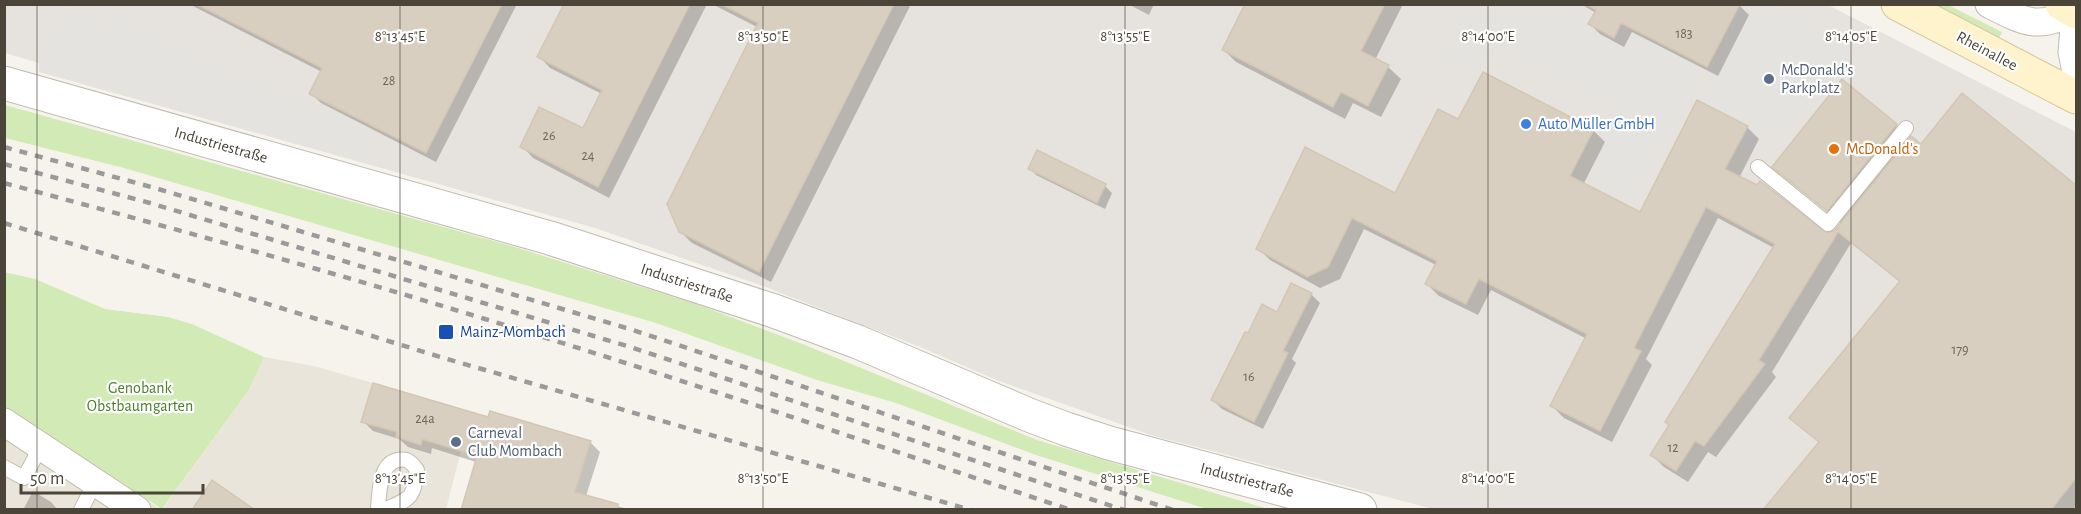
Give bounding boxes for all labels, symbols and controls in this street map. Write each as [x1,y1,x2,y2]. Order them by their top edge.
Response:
house number: 183 [1675,27,1693,41]
street label: Rheinallee [1954,28,2020,74]
text: 8°13'45"E [375,29,425,44]
text: 8°13'50"E [738,29,788,44]
text: 8°13'55"E [1100,29,1150,44]
text: 8°14'00"E [1461,29,1515,44]
text: 8°14'05"E [1825,29,1877,44]
place label: McDonald's Parkplatz [1781,62,1854,96]
marker: McDonald's Parkplatz [1762,72,1776,86]
house number: 28 [382,74,396,88]
place label: Auto Müller GmbH [1538,116,1655,132]
marker: Auto Müller GmbH [1519,117,1533,131]
street label: Industriestraße [173,124,269,166]
house number: 26 [543,129,555,143]
place label: McDonald's [1846,141,1919,157]
marker: McDonald's [1827,142,1841,156]
house number: 24 [581,149,595,163]
street label: Industriestraße [639,261,735,305]
marker: Mainz-Mombach [437,323,455,341]
place label: Mainz-Mombach [460,324,566,340]
house number: 179 [1951,343,1969,357]
house number: 16 [1243,370,1255,384]
park label: Genobank Obstbaumgarten [87,380,193,414]
house number: 24a [415,412,435,426]
place label: Carneval Club Mombach [468,425,562,459]
marker: Carneval Club Mombach [449,435,463,449]
house number: 12 [1667,441,1679,455]
scale bar [21,457,202,495]
street label: Industriestraße [1199,460,1295,500]
text: 50 m [30,470,64,488]
text: 8°13'45"E [375,471,425,486]
text: 8°13'50"E [738,471,788,486]
text: 8°13'55"E [1100,471,1150,486]
text: 8°14'00"E [1461,471,1515,486]
text: 8°14'05"E [1825,471,1877,486]

